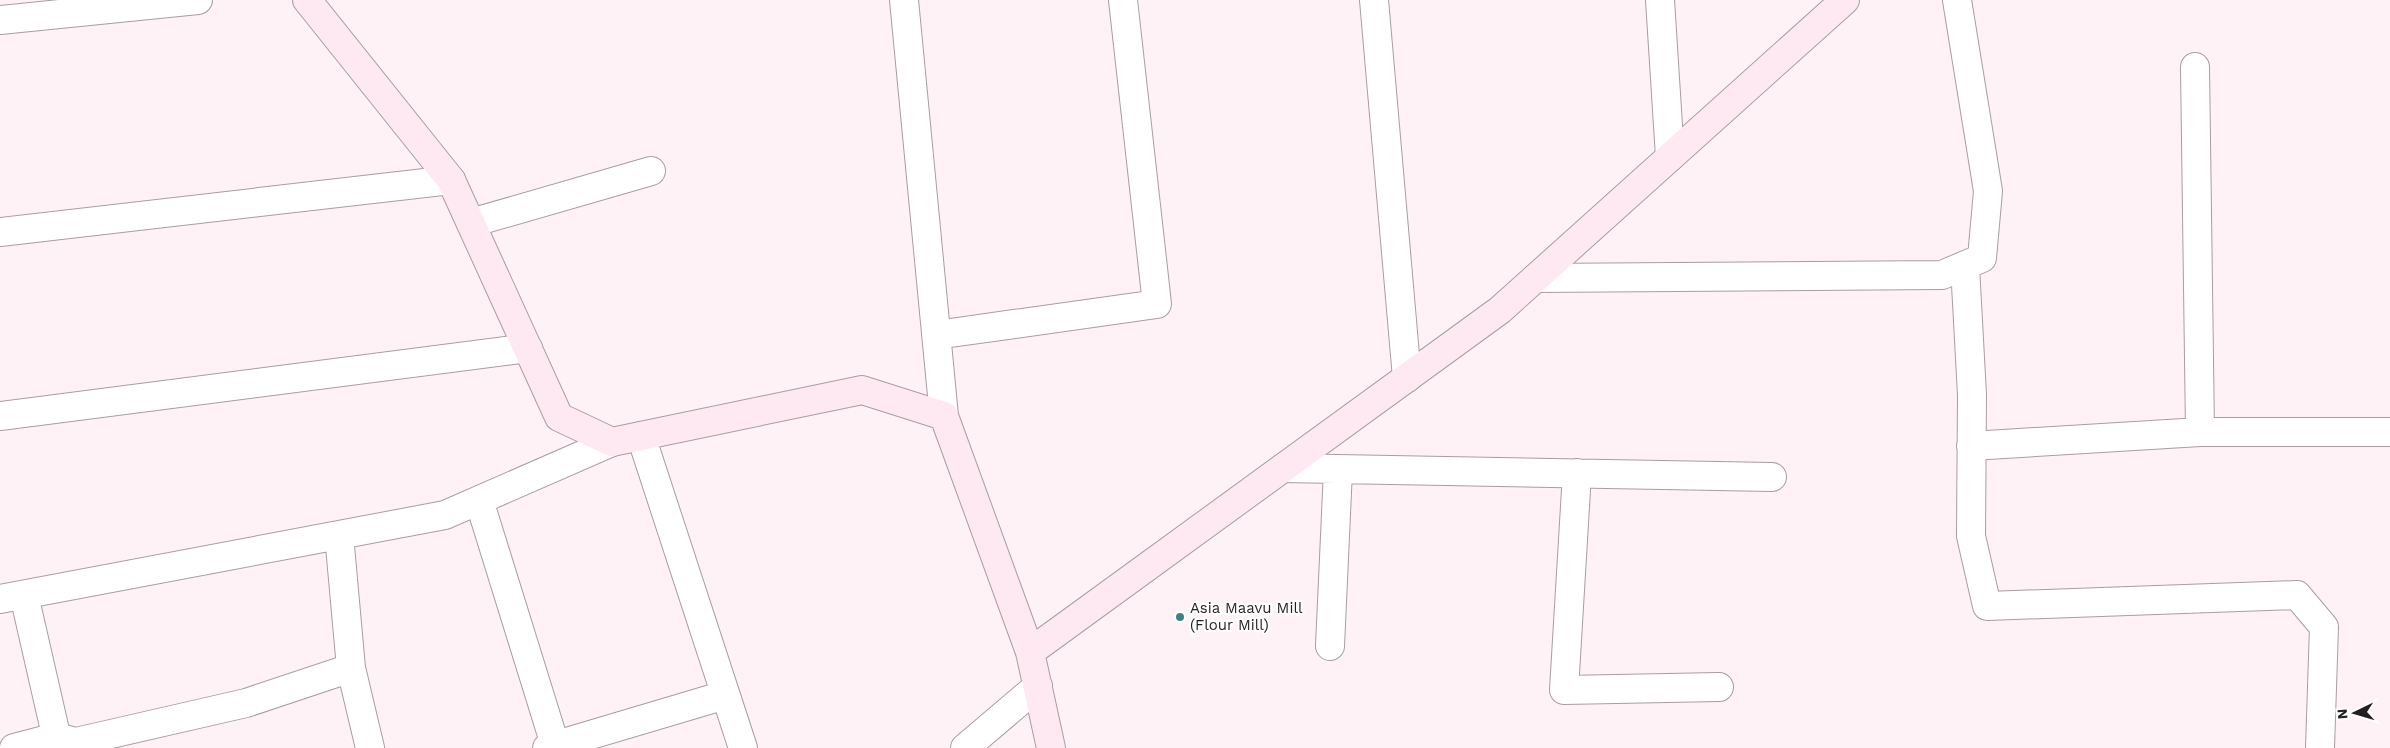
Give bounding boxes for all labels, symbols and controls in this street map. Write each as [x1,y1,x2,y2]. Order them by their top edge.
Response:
place label: Asia Maavu Mill (Flour Mill) [1190,599,1303,634]
marker: Asia Maavu Mill (Flour Mill) [1174,611,1186,623]
north arrow [2330,688,2380,738]
text: N [2334,708,2350,720]

